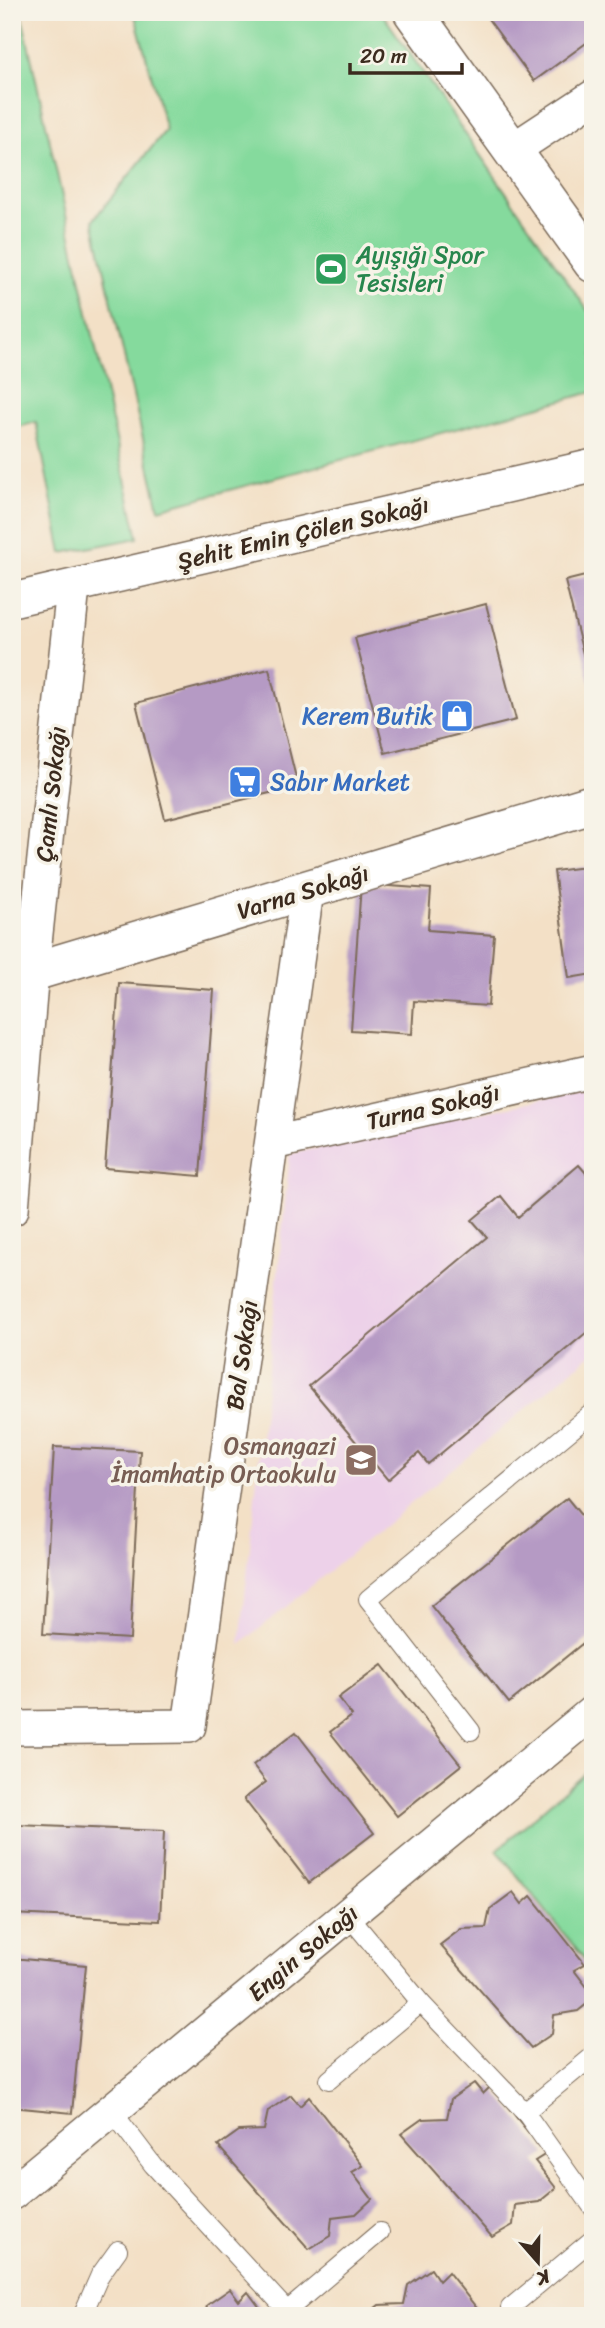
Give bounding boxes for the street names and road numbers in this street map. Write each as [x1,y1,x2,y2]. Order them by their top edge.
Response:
street label: Şehit Emin Çölen Sokağı [173,484,433,582]
street label: Çamlı Sokağı [23,724,79,864]
street label: Varna Sokağı [232,852,374,932]
street label: Turna Sokağı [362,1071,504,1143]
street label: Bal Sokağı [213,1297,271,1413]
street label: Engin Sokağı [238,1893,368,2013]

